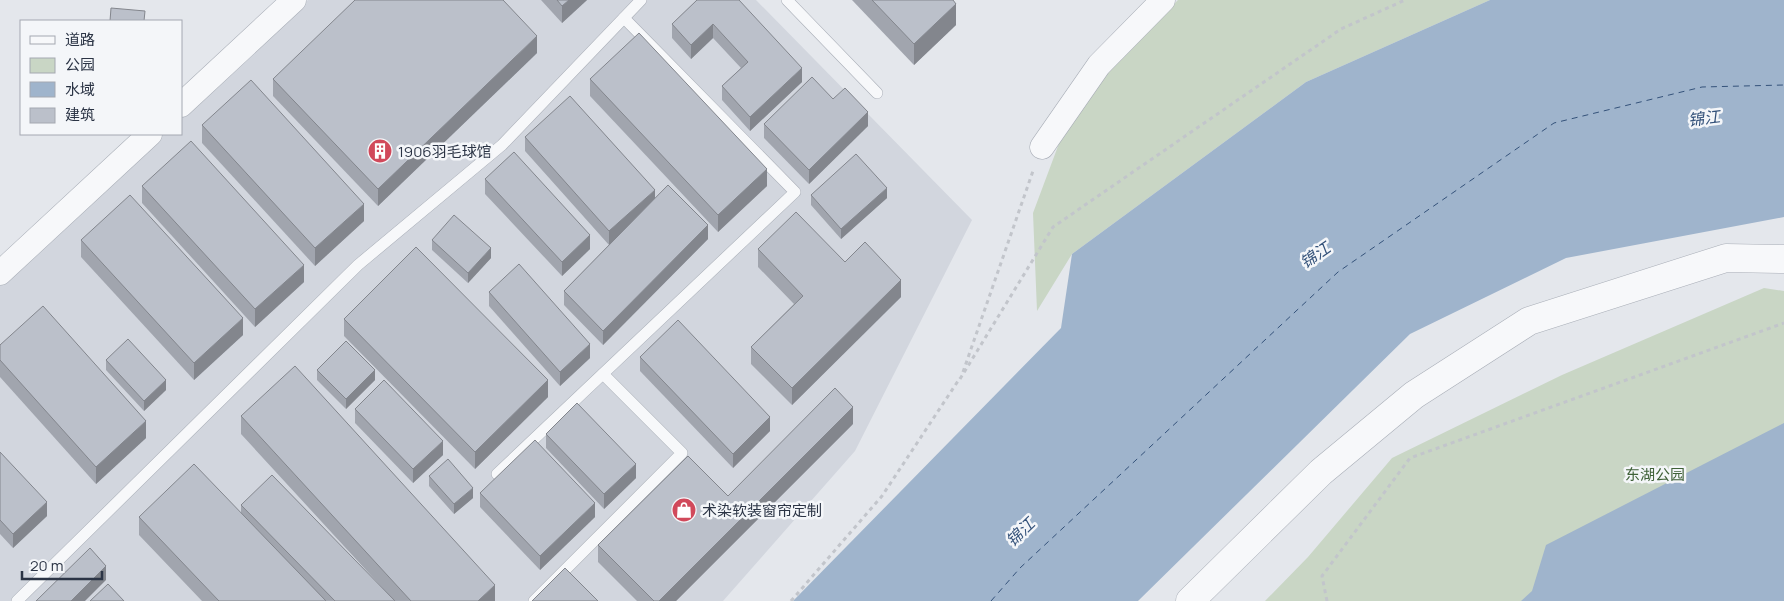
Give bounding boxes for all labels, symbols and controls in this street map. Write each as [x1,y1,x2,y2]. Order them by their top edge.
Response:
legend [20,20,182,135]
text: 道路 [65,29,95,50]
text: 公园 [65,54,95,75]
text: 水域 [65,79,95,100]
text: 建筑 [65,104,95,125]
water label: 锦江 [1687,105,1723,131]
building icon: 1906羽毛球馆 [367,138,393,164]
place label: 1906羽毛球馆 [398,141,492,162]
water label: 锦江 [1296,236,1336,273]
park label: 东湖公园 [1625,464,1685,485]
shop icon: 术染软装窗帘定制 [671,497,697,523]
place label: 术染软装窗帘定制 [702,500,822,521]
water label: 锦江 [1001,512,1041,551]
scale bar [22,548,102,580]
text: 20 m [30,555,63,576]

